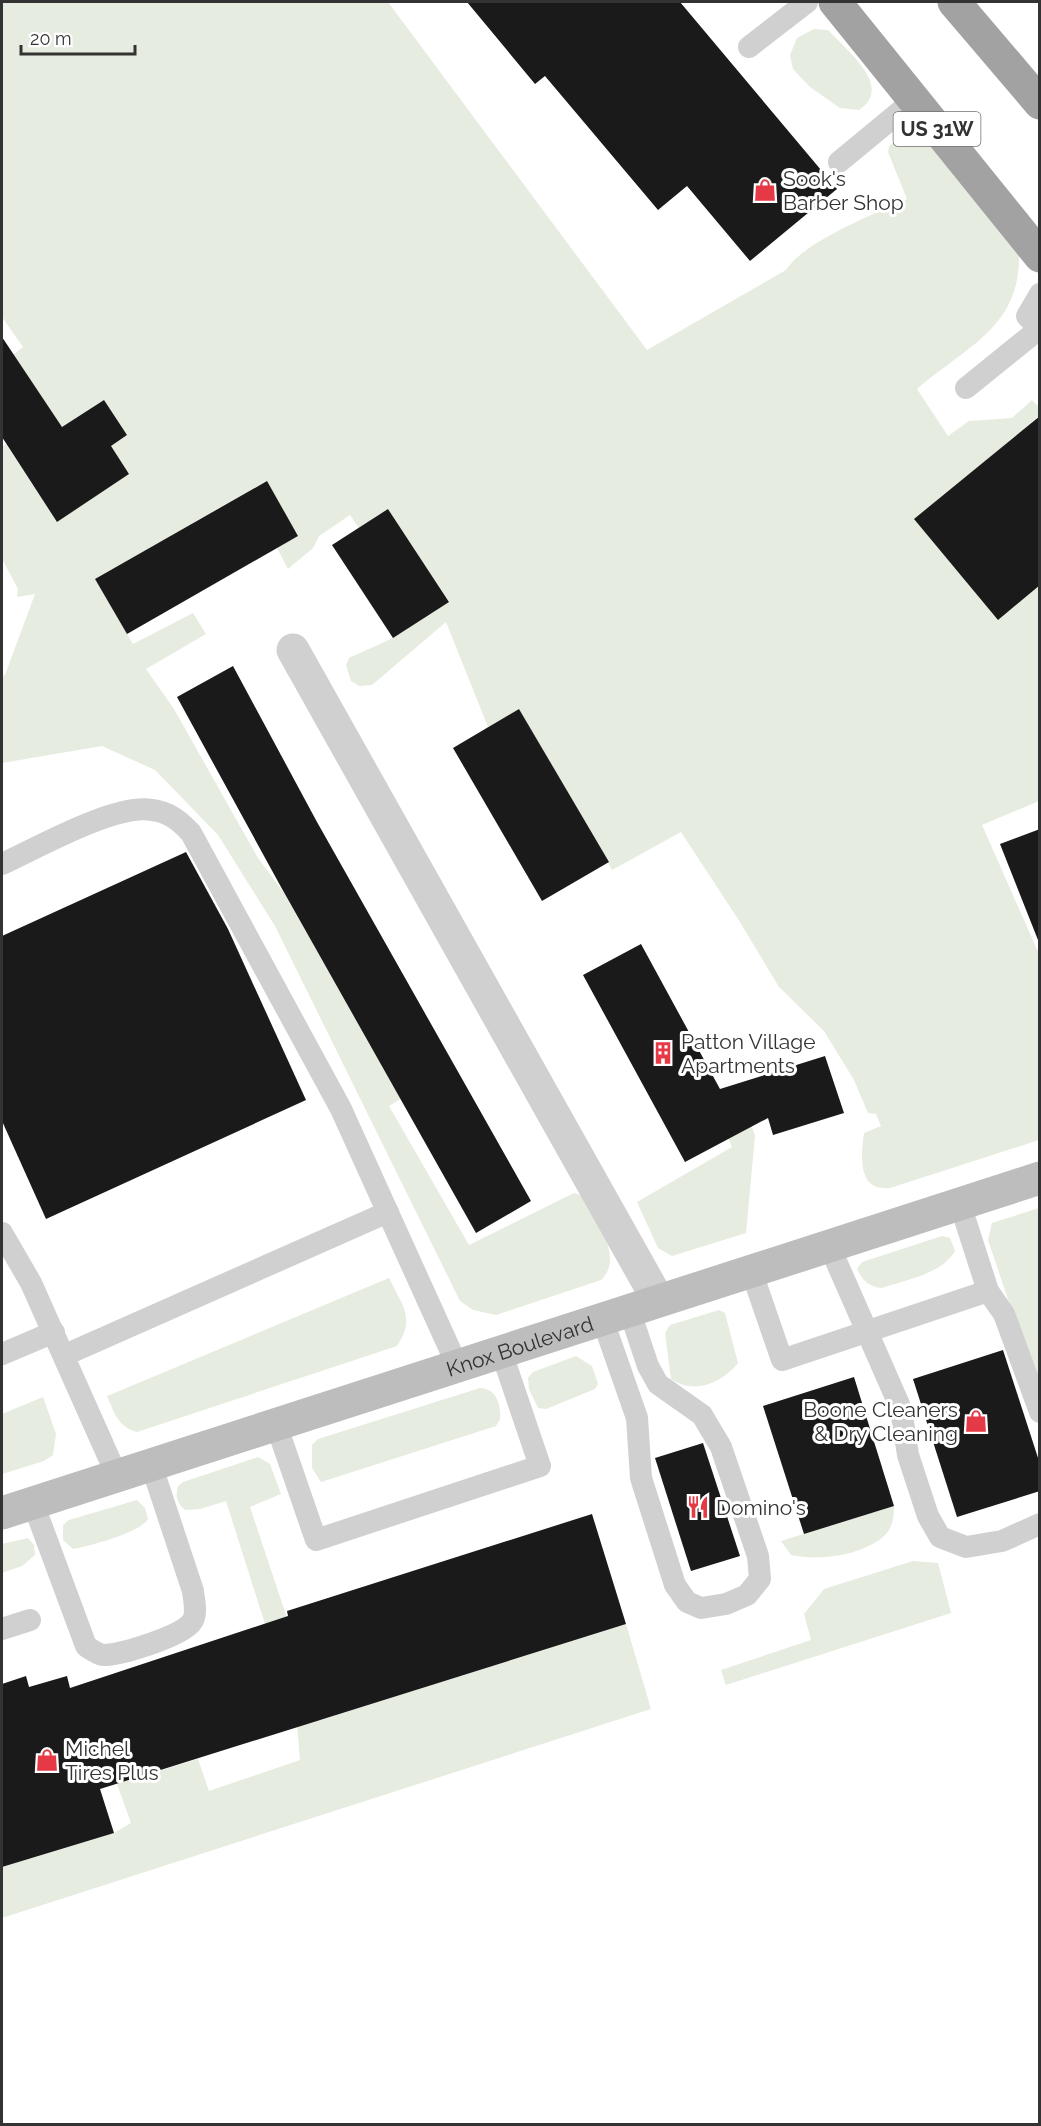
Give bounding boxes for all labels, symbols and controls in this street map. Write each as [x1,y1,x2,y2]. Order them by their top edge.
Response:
scale bar [21,18,135,56]
text: 20 m [30,28,72,49]
road number: US 31W [894,112,980,146]
place label: Sook's Barber Shop [783,166,904,215]
shop icon: Sook's Barber Shop [752,177,778,203]
place label: Patton Village Apartments [681,1029,816,1078]
building icon: Patton Village Apartments [650,1040,676,1066]
street label: Knox Boulevard [443,1311,596,1381]
place label: Boone Cleaners & Dry Cleaning [803,1397,958,1446]
shop icon: Boone Cleaners & Dry Cleaning [963,1408,989,1434]
restaurant icon: Domino's [685,1494,711,1520]
place label: Domino's [716,1495,806,1520]
place label: Michel Tires Plus [65,1736,159,1785]
shop icon: Michel Tires Plus [34,1747,60,1773]

